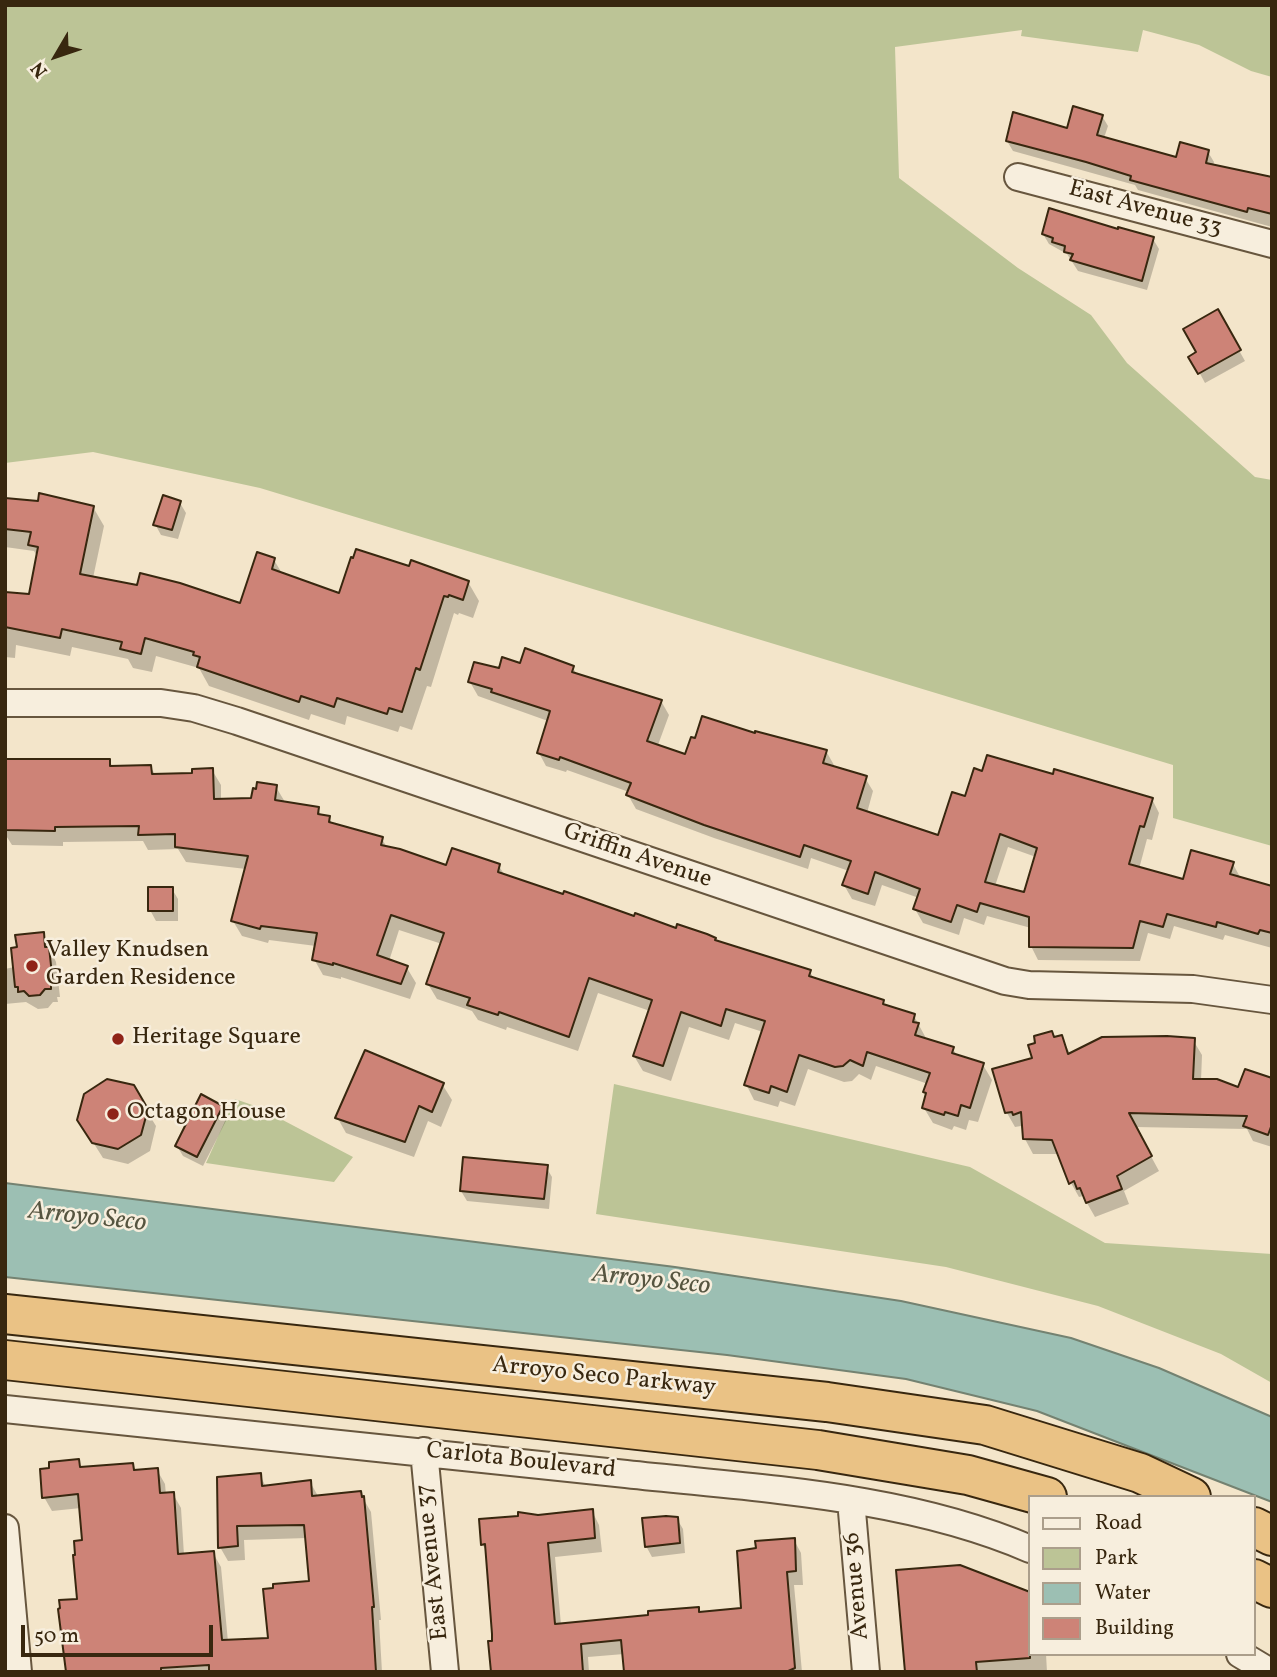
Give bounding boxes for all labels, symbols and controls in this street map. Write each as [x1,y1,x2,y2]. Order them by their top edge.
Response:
north arrow [21,21,91,91]
text: N [25,56,54,83]
street label: East Avenue 33 [1065,176,1225,244]
street label: Griffin Avenue [559,818,715,896]
place label: Valley Knudsen Garden Residence [46,938,236,994]
marker: Valley Knudsen Garden Residence [24,958,40,974]
place label: Heritage Square [132,1025,301,1053]
marker: Heritage Square [110,1031,126,1047]
place label: Octagon House [127,1100,286,1128]
marker: Octagon House [105,1106,121,1122]
water label: Arroyo Seco [26,1197,148,1241]
water label: Arroyo Seco [590,1260,712,1304]
street label: Arroyo Seco Parkway [491,1352,717,1404]
street label: Carlota Boulevard [425,1438,617,1486]
street label: East Avenue 37 [411,1482,457,1642]
legend [1028,1495,1256,1656]
text: Road [1095,1509,1142,1538]
street label: Avenue 36 [839,1531,877,1641]
text: Park [1095,1544,1138,1573]
text: Water [1095,1579,1151,1608]
scale bar [24,1610,217,1654]
text: Building [1095,1614,1174,1643]
text: 50 m [34,1622,79,1651]

